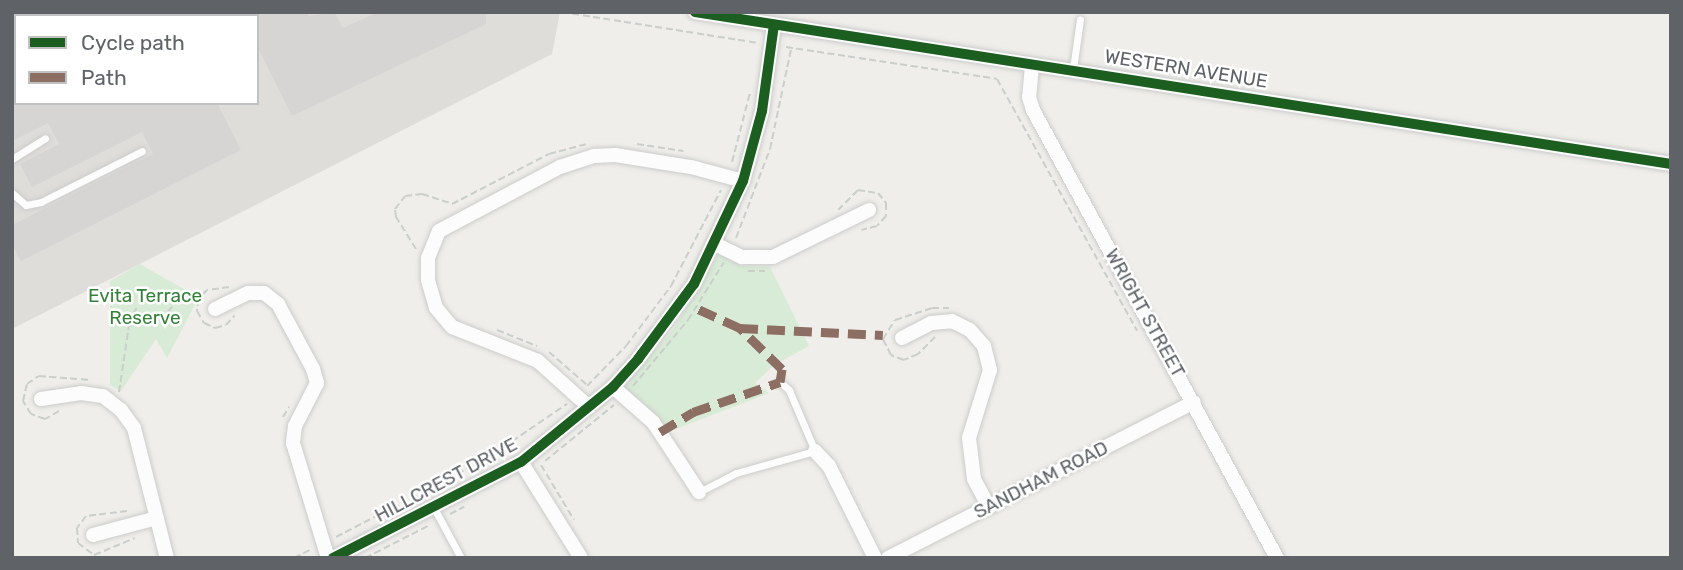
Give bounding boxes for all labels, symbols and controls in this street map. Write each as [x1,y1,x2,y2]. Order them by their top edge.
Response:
legend [14,14,259,105]
text: Cycle path [81,30,185,55]
street label: WESTERN AVENUE [1103,45,1269,93]
text: Path [81,65,127,90]
street label: WRIGHT STREET [1100,244,1190,382]
park label: Evita Terrace Reserve [88,285,202,329]
street label: HILLCREST DRIVE [371,433,521,527]
street label: SANDHAM ROAD [970,436,1112,524]

